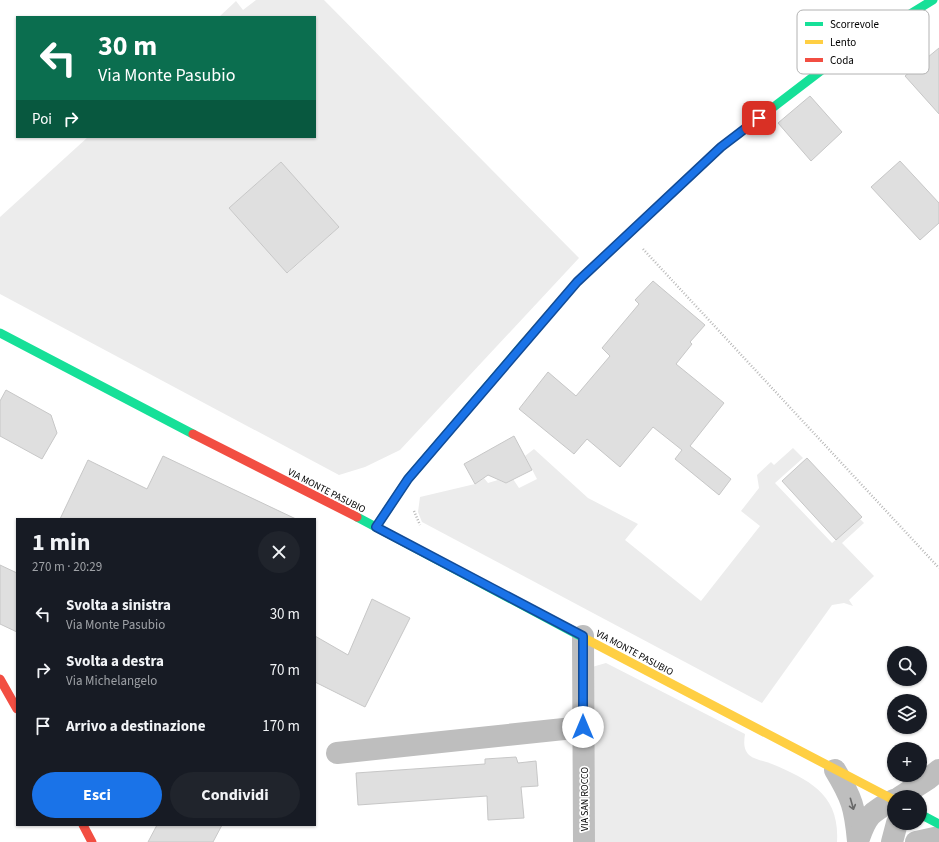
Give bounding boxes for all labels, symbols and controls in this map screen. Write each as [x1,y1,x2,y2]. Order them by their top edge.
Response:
legend [797,10,929,74]
text: Scorrevole [830,17,880,32]
text: 30 m [98,26,157,66]
icon: left [32,32,84,84]
text: Lento [830,35,856,50]
text: Coda [830,53,854,68]
text: Via Monte Pasubio [98,63,235,88]
pin [742,101,776,135]
icon: arrive [748,107,770,129]
icon: right [60,108,82,130]
text: Poi [32,109,52,130]
street label: VIA MONTE PASUBIO [285,465,368,517]
text: 1 min [32,525,90,560]
button: close [258,531,300,573]
text: 270 m · 20:29 [32,558,102,576]
text: Svolta a sinistra [66,595,171,616]
icon: left [32,603,54,625]
text: 30 m [270,604,300,625]
text: Via Monte Pasubio [66,616,165,634]
street label: VIA MONTE PASUBIO [593,627,676,679]
map controls [887,646,927,830]
button: search [887,646,927,686]
text: Svolta a destra [66,651,164,672]
icon: right [32,659,54,681]
text: 70 m [270,660,300,681]
text: Via Michelangelo [66,672,157,690]
button: layers [887,694,927,734]
position arrow [562,706,604,748]
icon: arrive [32,715,54,737]
text: Arrivo a destinazione [66,716,205,737]
text: 170 m [262,716,300,737]
button: + [887,742,927,782]
street label: VIA SAN ROCCO [578,767,592,831]
button: Esci [32,772,162,818]
button: Condividi [170,772,300,818]
button: − [887,790,927,830]
one-way arrow [849,797,856,810]

